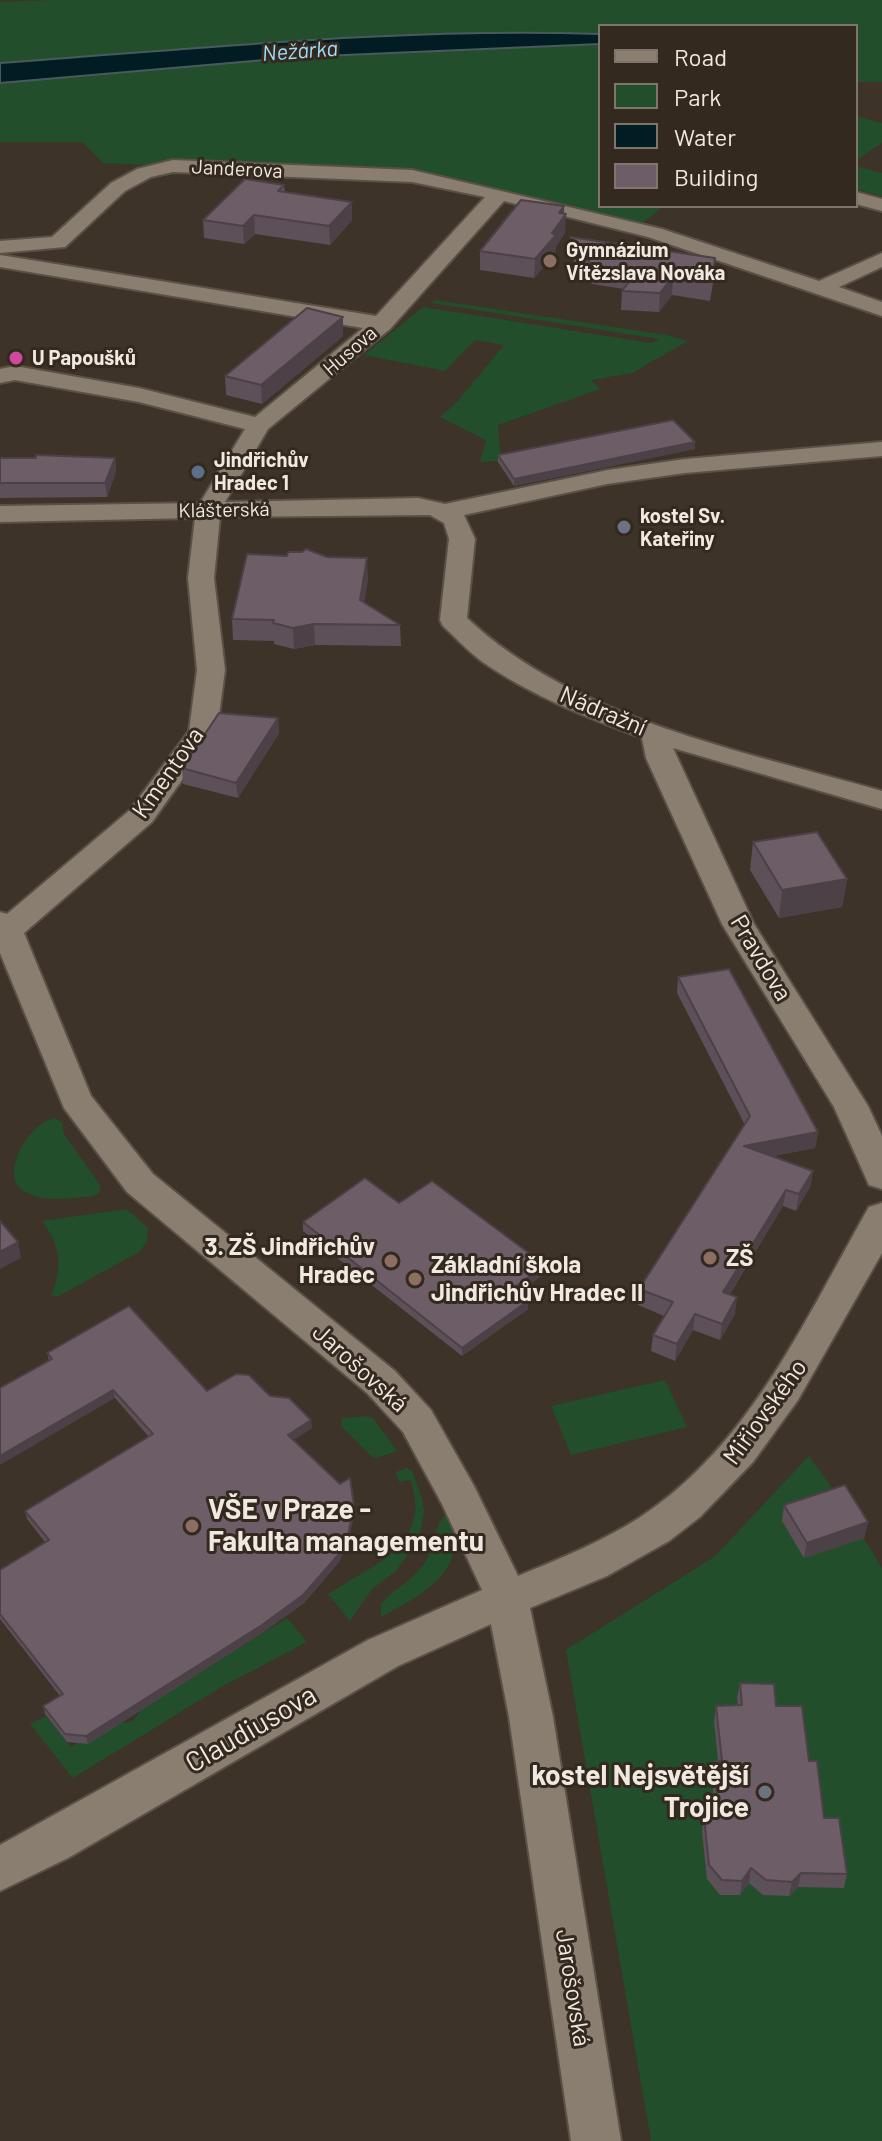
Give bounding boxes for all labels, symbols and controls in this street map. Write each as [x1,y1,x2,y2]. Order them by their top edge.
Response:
legend [598,24,858,208]
water label: Nežárka [261,35,339,67]
text: Road [674,42,727,71]
text: Park [674,82,721,111]
text: Water [674,122,736,151]
street label: Janderova [191,155,283,183]
text: Building [674,162,758,191]
place label: Gymnázium Vítězslava Nováka [566,238,725,285]
marker: Gymnázium Vítězslava Nováka [541,252,559,270]
street label: Husova [318,321,382,381]
place label: U Papoušků [32,346,136,370]
marker: U Papoušků [7,349,25,367]
place label: Jindřichův Hradec 1 [214,448,309,495]
marker: Jindřichův Hradec 1 [189,463,207,481]
street label: Klášterská [178,497,270,523]
place label: kostel Sv. Kateřiny [640,504,725,551]
marker: kostel Sv. Kateřiny [615,518,633,536]
street label: Nádražní [555,680,651,742]
street label: Kmentova [126,722,210,824]
street label: Pravdova [724,910,798,1006]
place label: 3. ZŠ Jindřichův Hradec [205,1233,375,1289]
place label: ZŠ [726,1244,754,1272]
marker: ZŠ [701,1249,719,1267]
place label: Základní škola Jindřichův Hradec II [431,1251,643,1307]
marker: 3. ZŠ Jindřichův Hradec [382,1252,400,1270]
marker: Základní škola Jindřichův Hradec II [406,1270,424,1288]
street label: Jarošovská [306,1318,414,1418]
street label: Miřiovského [717,1354,813,1470]
place label: VŠE v Praze - Fakulta managementu [208,1493,484,1559]
marker: VŠE v Praze - Fakulta managementu [183,1517,201,1535]
street label: Claudiusova [180,1678,322,1780]
place label: kostel Nejsvětější Trojice [531,1759,749,1825]
marker: kostel Nejsvětější Trojice [756,1783,774,1801]
street label: Jarošovská [550,1927,596,2049]

